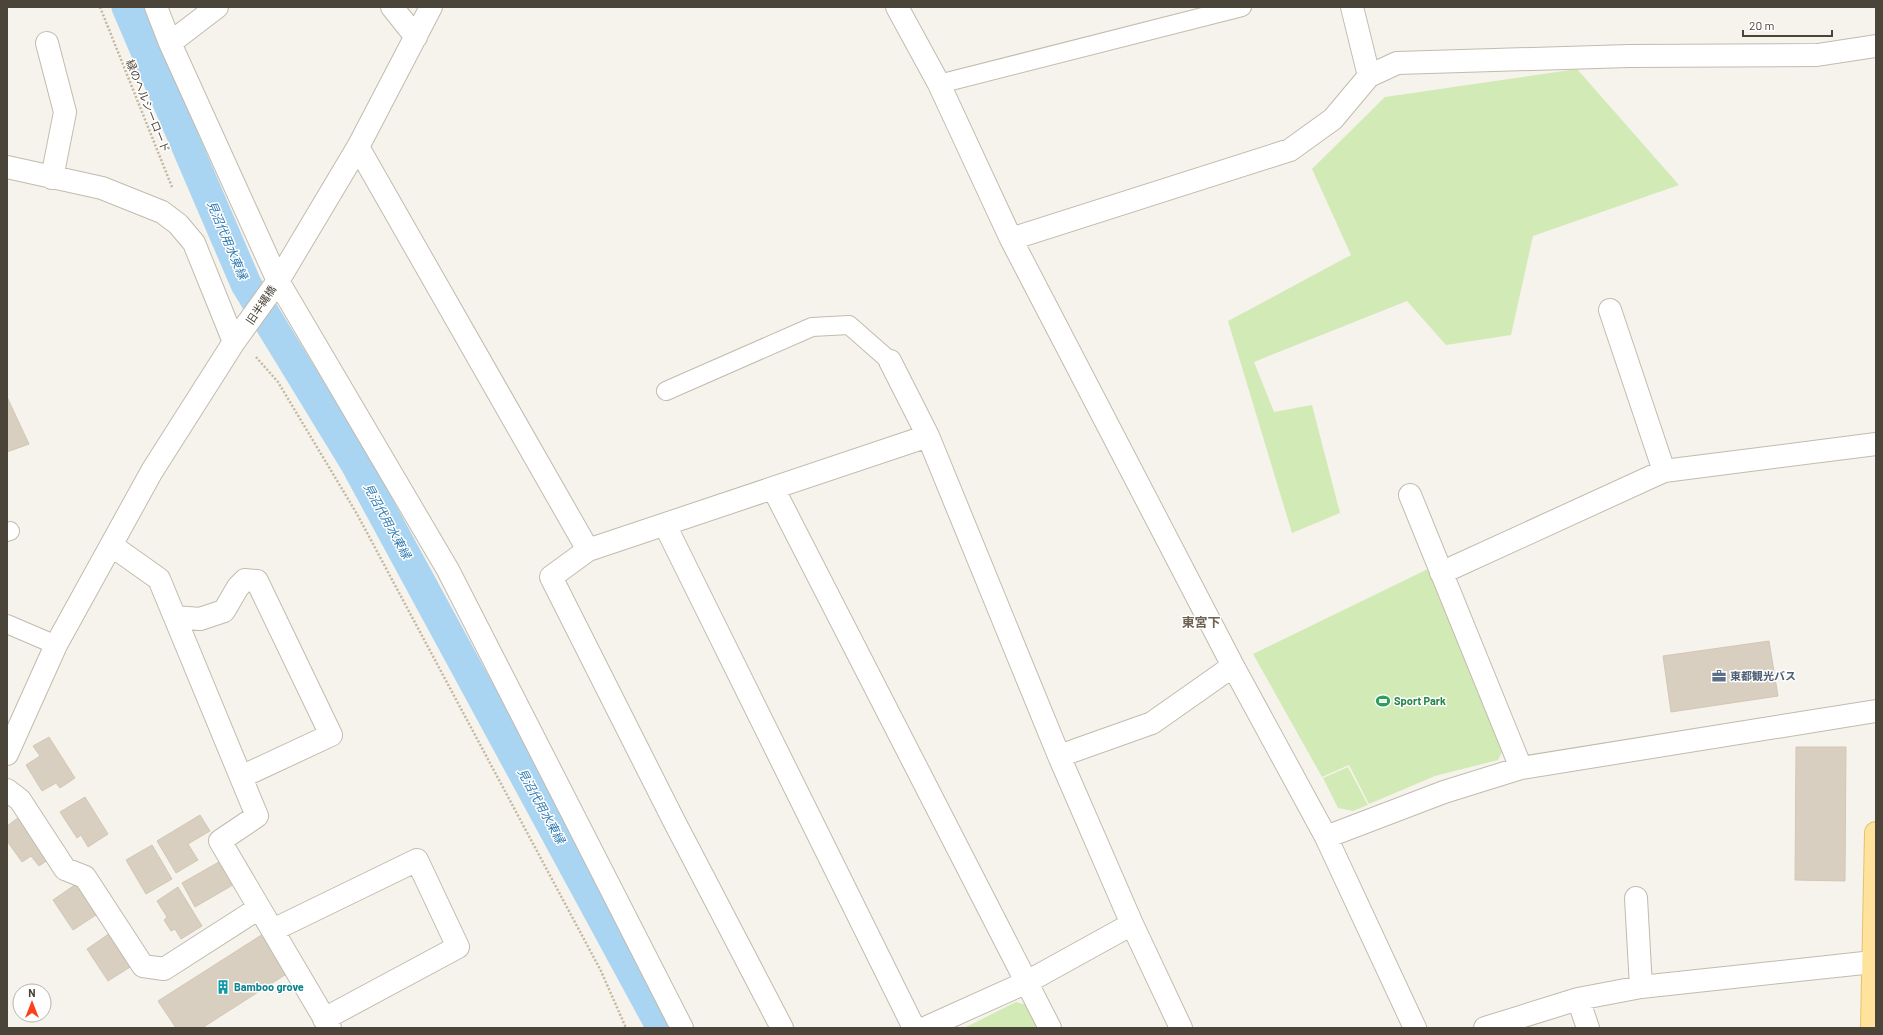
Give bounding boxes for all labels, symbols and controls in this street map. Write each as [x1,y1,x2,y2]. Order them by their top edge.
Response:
scale bar [1743,12,1832,38]
text: 20 m [1749,18,1775,32]
street label: 緑のヘルシーロード [124,57,173,154]
water label: 見沼代用水東縁 [205,198,252,283]
street label: 旧半縄橋 [243,283,278,327]
water label: 見沼代用水東縁 [361,480,415,562]
district label: 東宮下 [1181,614,1221,630]
office icon: 東都観光バス [1711,668,1727,684]
place label: 東都観光バス [1730,669,1796,682]
sports icon: Sport Park [1375,693,1391,709]
place label: Sport Park [1394,694,1446,707]
water label: 見沼代用水東縁 [515,765,569,847]
building icon: Bamboo grove [215,979,231,995]
place label: Bamboo grove [234,980,304,993]
north arrow [12,983,52,1023]
text: N [28,986,36,999]

